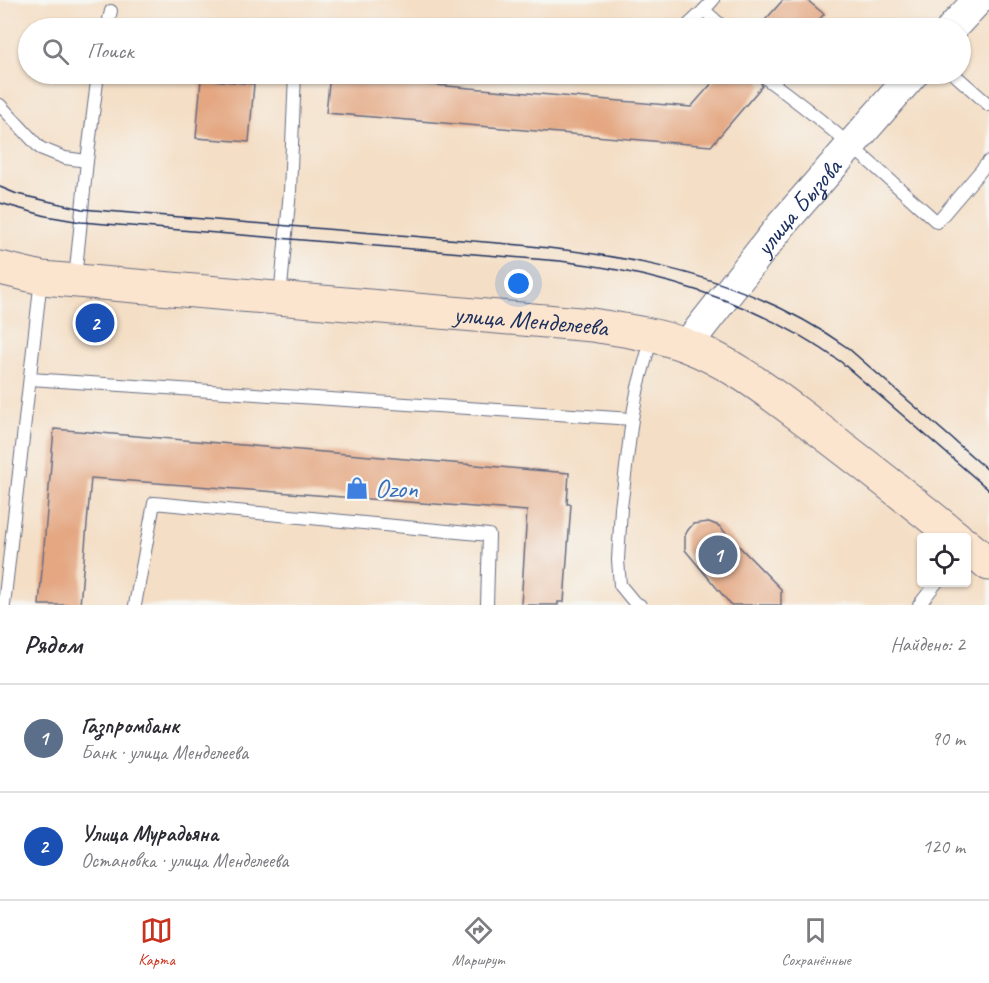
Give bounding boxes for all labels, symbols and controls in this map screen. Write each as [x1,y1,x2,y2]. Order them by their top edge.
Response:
search box [18,18,971,84]
icon: search [39,35,72,68]
text: Поиск [87,37,133,65]
street label: улица Бызова [746,150,849,264]
your location [504,269,533,298]
street label: улица Менделеева [450,297,612,344]
pin: 2 [76,300,115,346]
place label: Ozon [375,472,418,505]
shop icon: Ozon [344,475,370,501]
pin: 1 [698,532,738,578]
map controls [917,533,971,587]
button: locate [917,533,971,587]
text: Рядом [24,628,82,661]
text: Найдено: 2 [890,632,965,657]
text: Газпромбанк [81,712,179,740]
text: 1 [39,726,48,751]
text: 90 m [931,726,965,751]
text: Банк · улица Менделеева [81,740,248,765]
text: Улица Мурадьяна [81,820,218,848]
text: 2 [39,834,48,859]
text: 120 m [922,834,965,859]
text: Остановка · улица Менделеева [81,848,288,873]
tab: Карта [138,914,175,970]
tab: Маршрут [452,914,504,970]
tab: Сохранённые [781,914,851,970]

